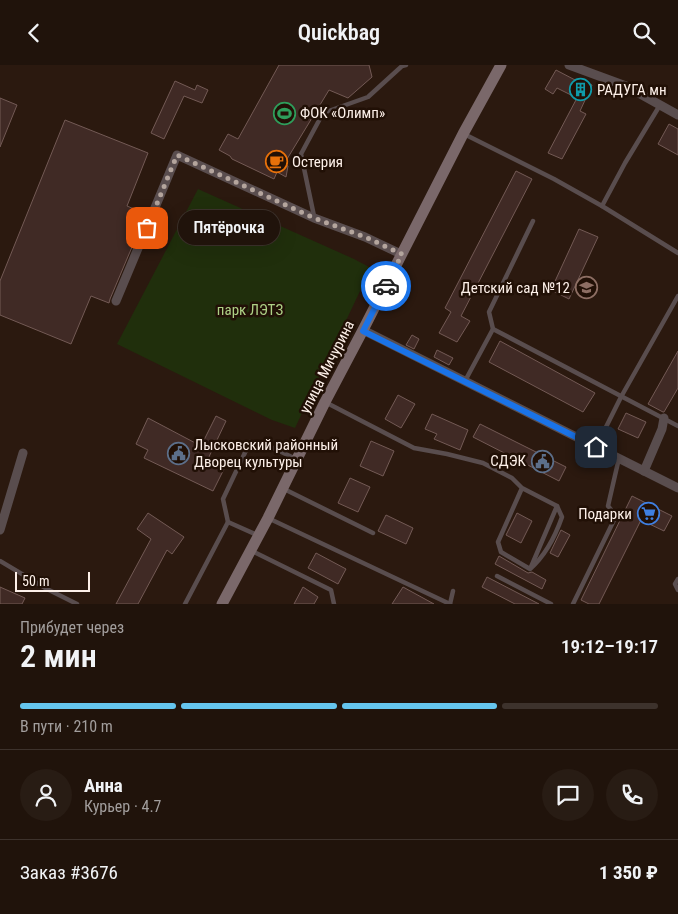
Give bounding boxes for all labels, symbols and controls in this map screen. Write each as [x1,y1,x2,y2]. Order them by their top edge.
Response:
icon: back [20,19,48,47]
icon: search [630,19,658,47]
text: Quickbag [298,20,380,45]
building icon: РАДУГА мн [569,78,593,102]
place label: РАДУГА мн [597,81,667,99]
sports icon: ФОК «Олимп» [272,101,296,125]
place label: ФОК «Олимп» [300,104,385,122]
cafe icon: Остерия [264,150,288,174]
place label: Остерия [292,153,343,171]
pin [126,207,168,249]
callout: Пятёрочка [177,211,280,245]
icon: bag [133,214,161,242]
text: Пятёрочка [193,218,265,237]
courier [361,261,411,311]
icon: car [372,272,400,300]
school or university icon: Детский сад №12 [574,276,598,300]
place label: Детский сад №12 [461,279,570,297]
park label: парк ЛЭТЗ [217,301,283,319]
street label: улица Мичурина [296,317,358,417]
pin [575,426,617,468]
icon: home [582,433,610,461]
place label: Лысковский районный Дворец культуры [194,436,338,471]
public building icon: Лысковский районный Дворец культуры [166,442,190,466]
public building icon: СДЭК [530,449,554,473]
place label: СДЭК [490,452,527,470]
supermarket icon: Подарки [636,502,660,526]
place label: Подарки [578,505,632,523]
scale bar [15,569,90,592]
text: 50 m [22,573,50,589]
text: Прибудет через [20,618,124,637]
text: 19:12–19:17 [561,635,658,658]
text: 2 мин [20,637,97,675]
text: В пути · 210 m [20,717,113,736]
button: person [20,769,72,821]
button: chat [542,769,594,821]
button: phone [606,769,658,821]
text: Анна [84,774,123,797]
text: Курьер · 4.7 [84,797,162,816]
text: Заказ #3676 [20,861,118,884]
text: 1 350 ₽ [599,861,658,884]

